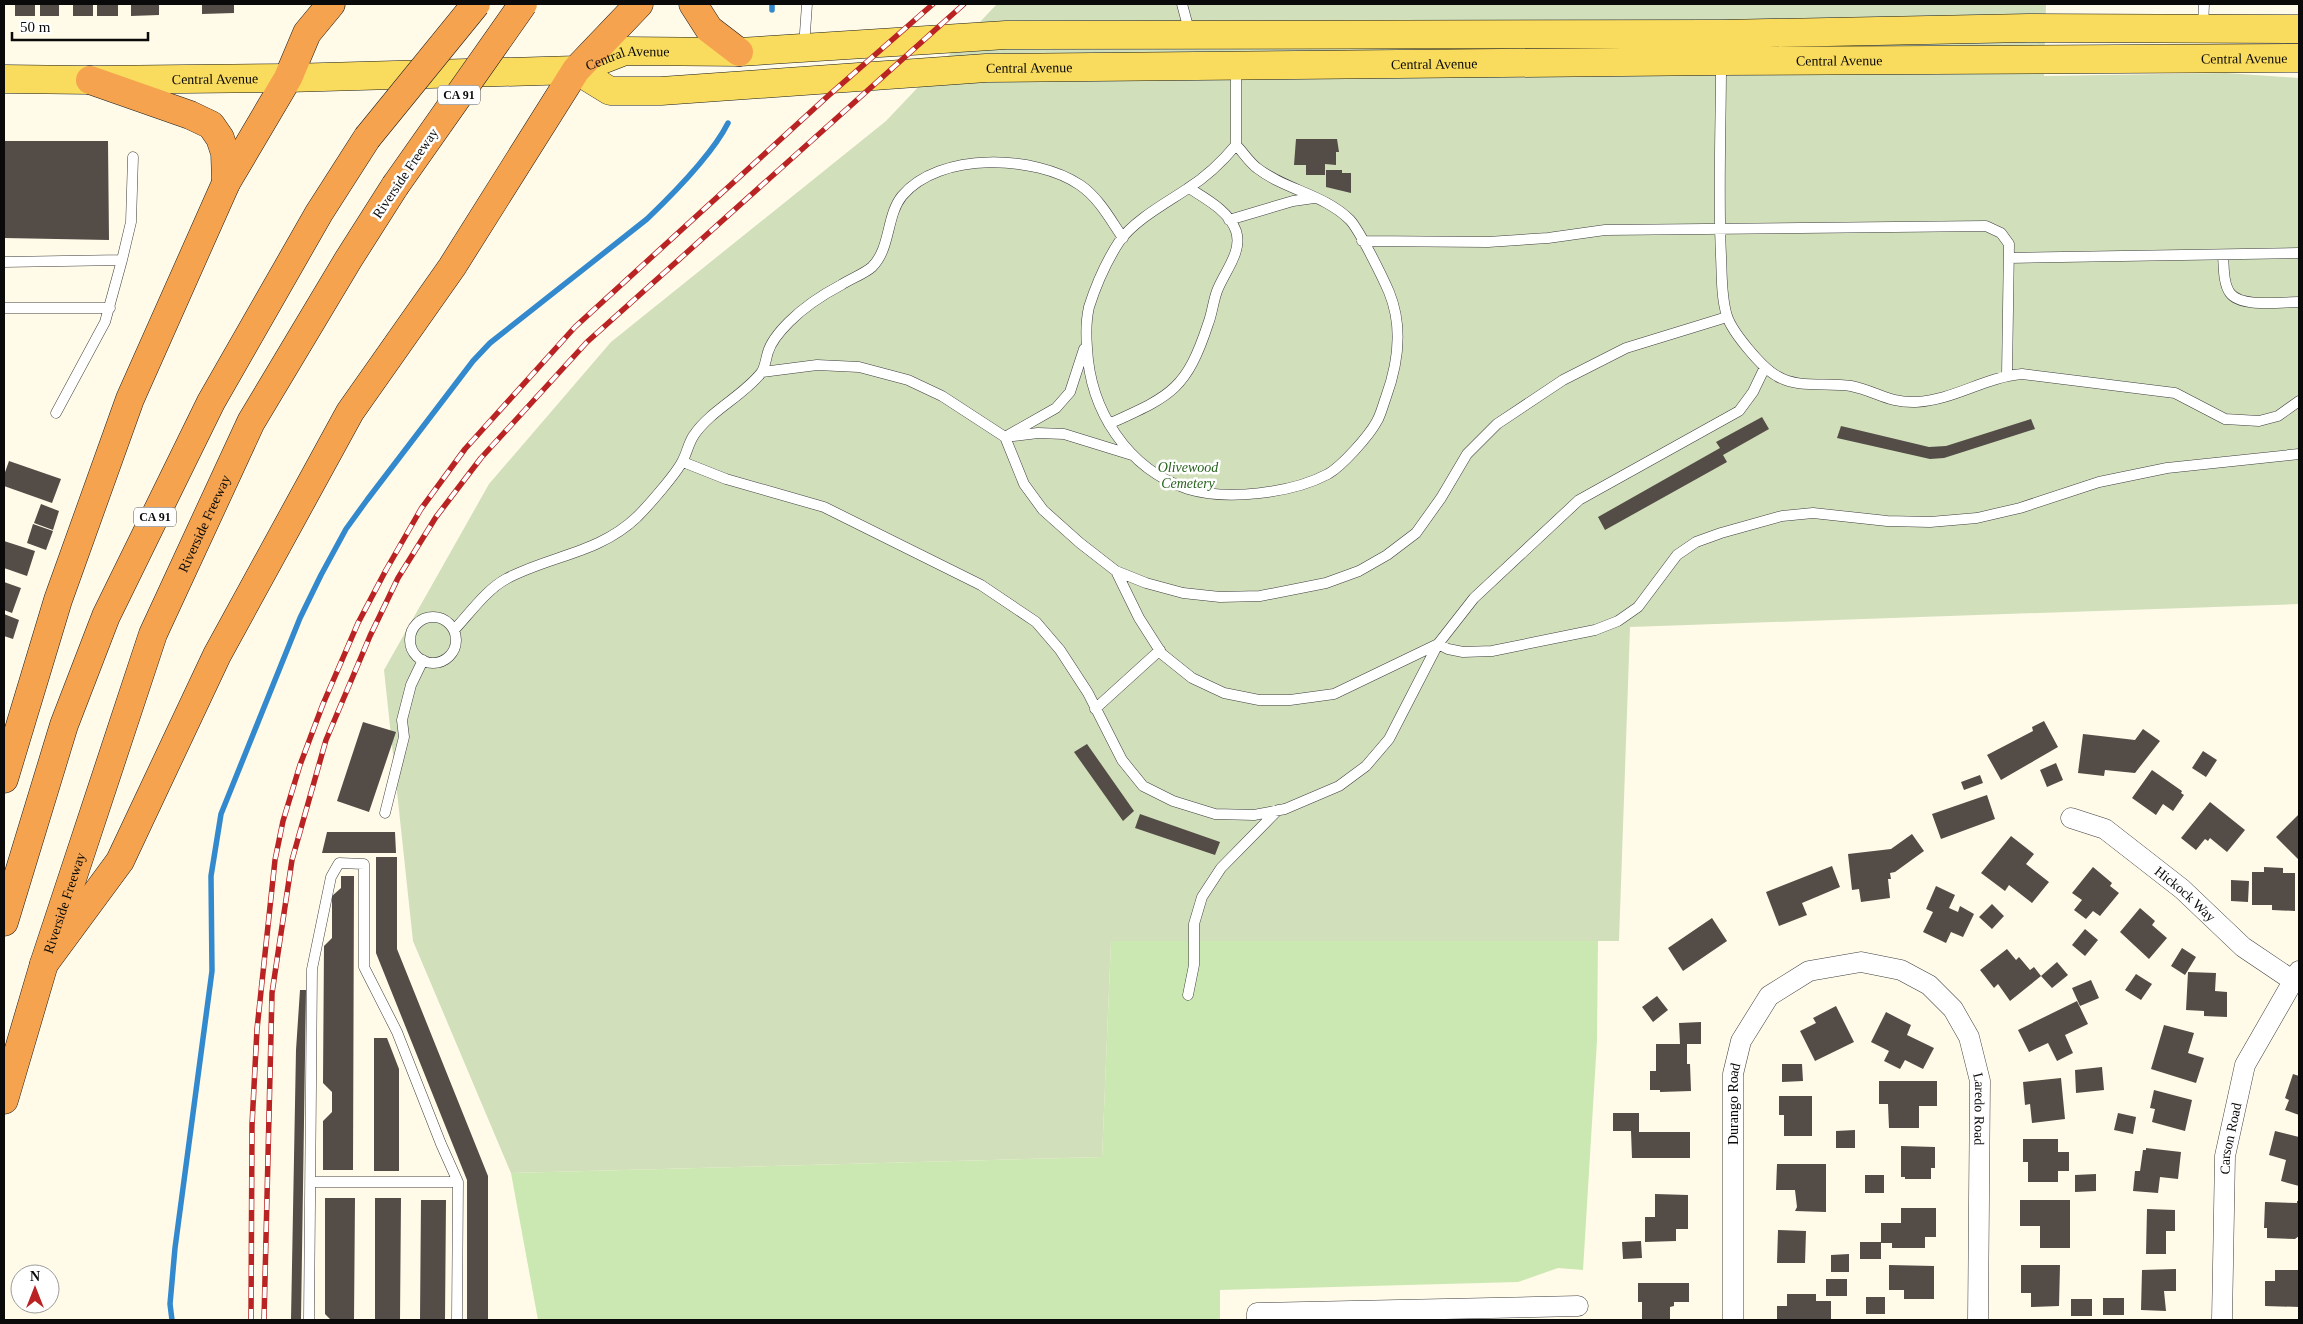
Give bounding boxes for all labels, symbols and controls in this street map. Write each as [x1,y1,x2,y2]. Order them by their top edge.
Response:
scale bar [12,10,149,42]
text: 50 m [20,19,51,35]
street label: Central Avenue [583,44,670,74]
street label: Central Avenue [2201,51,2287,67]
street label: Central Avenue [1796,53,1882,69]
street label: Central Avenue [1391,56,1478,72]
street label: Central Avenue [986,60,1073,76]
street label: Central Avenue [172,71,258,87]
road number: CA 91 [438,86,480,104]
street label: Riverside Freeway [370,125,441,221]
park label: Olivewood Cemetery [1158,460,1219,491]
street label: Riverside Freeway [176,473,233,575]
road number: CA 91 [134,508,176,526]
street label: Riverside Freeway [41,851,88,956]
street label: Hickock Way [2152,864,2218,925]
street label: Durango Road [1726,1062,1743,1145]
street label: Laredo Road [1970,1071,1987,1145]
street label: Carson Road [2218,1101,2244,1175]
north arrow [10,1264,60,1314]
text: N [30,1269,40,1284]

